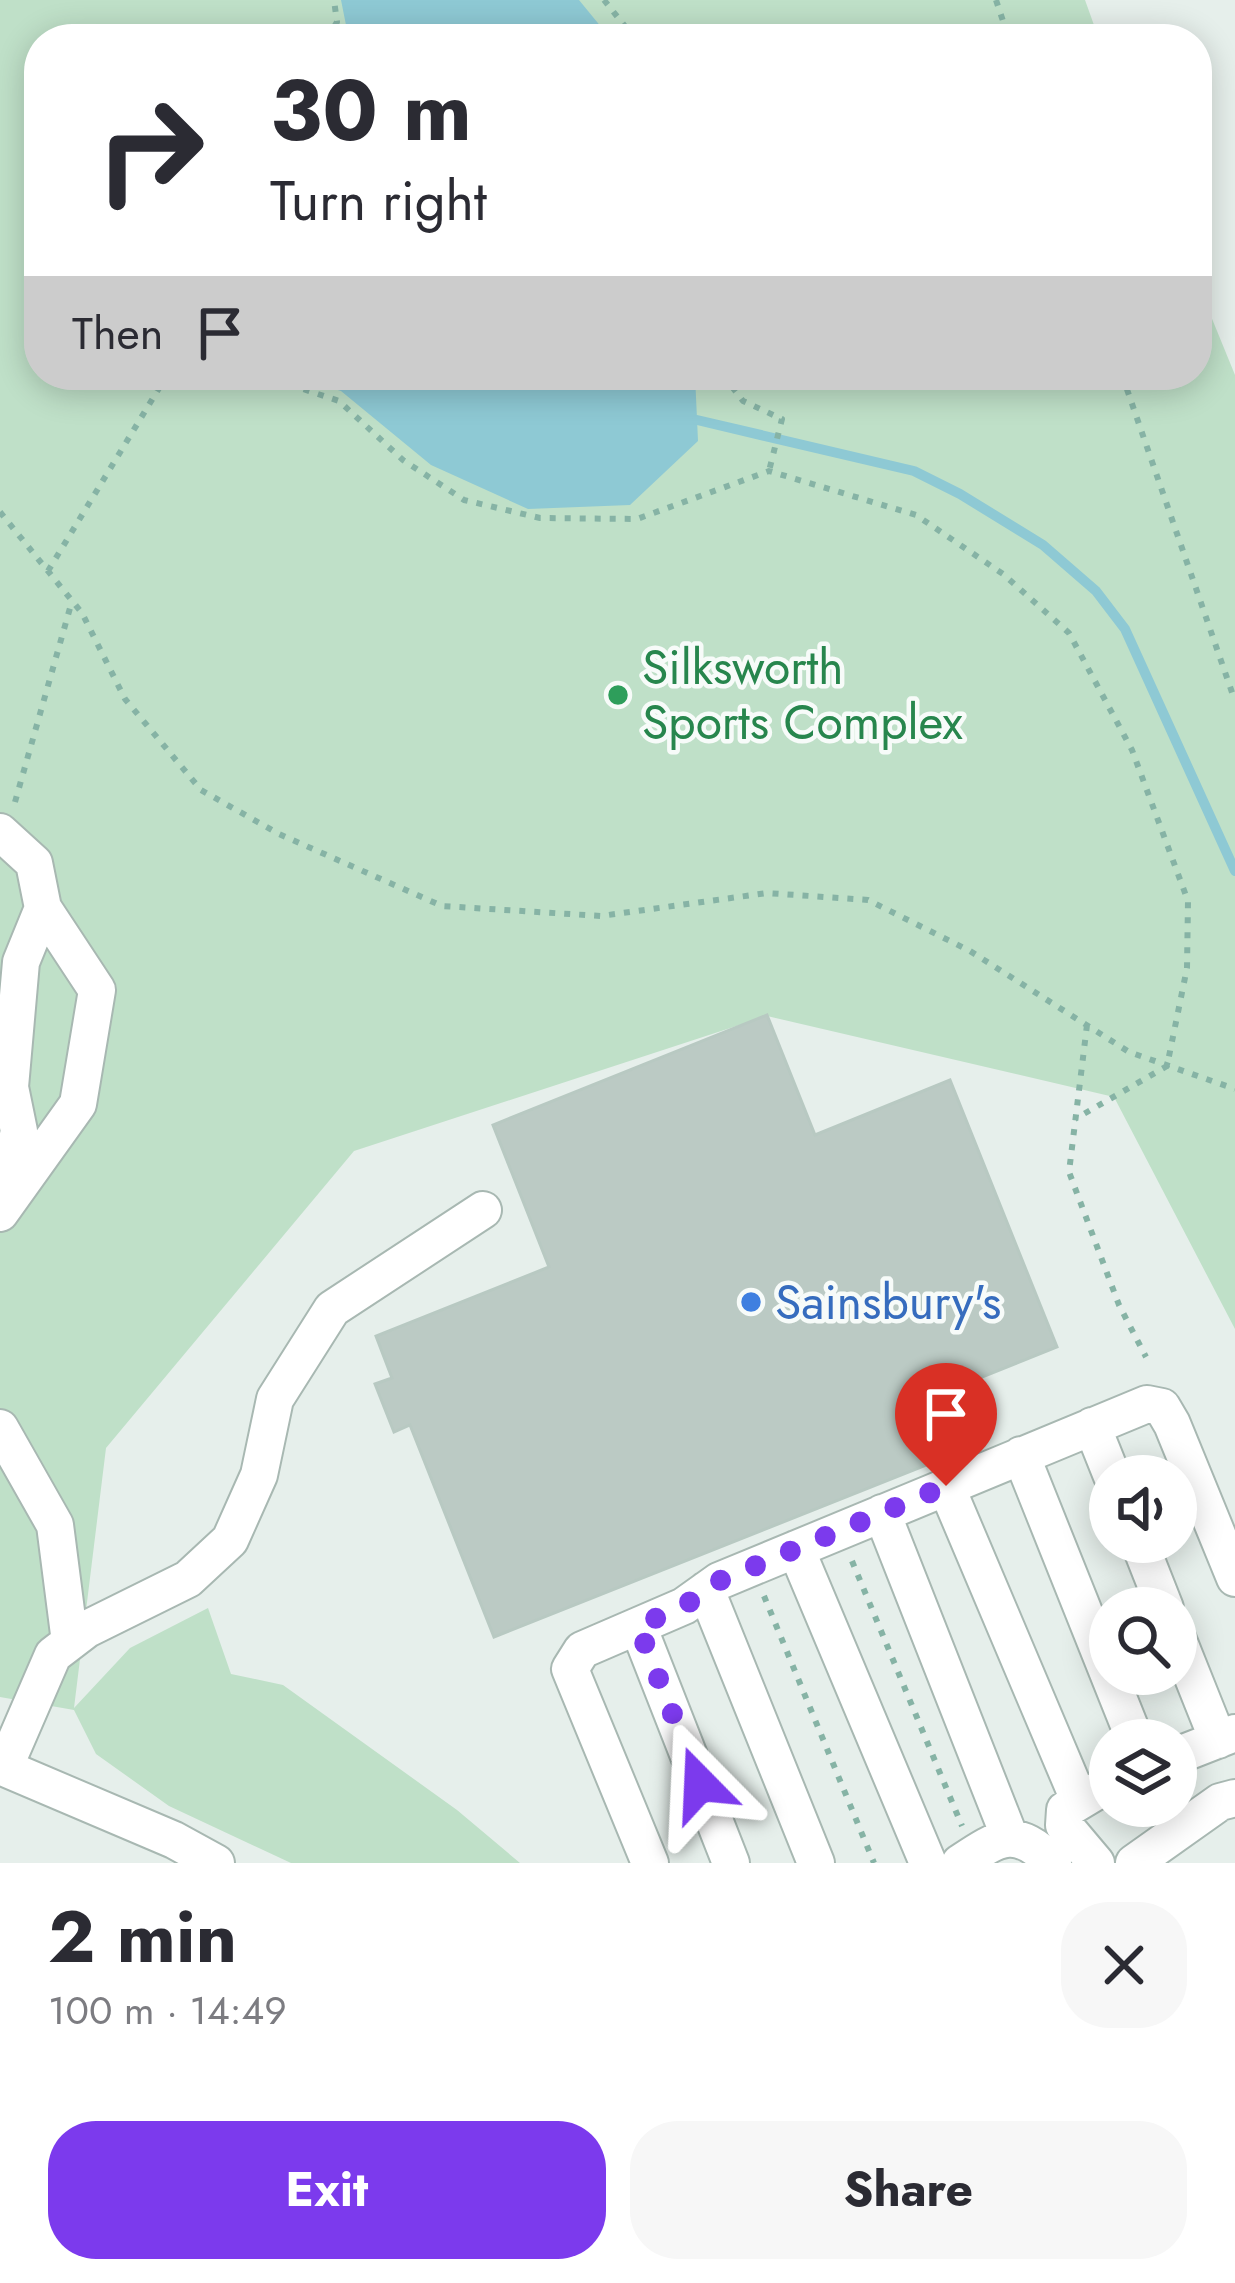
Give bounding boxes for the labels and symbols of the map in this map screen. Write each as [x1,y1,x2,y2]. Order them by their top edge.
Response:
place label: Silksworth Sports Complex [642,633,964,757]
marker: Silksworth Sports Complex [605,682,631,708]
place label: Sainsbury's [775,1268,1001,1337]
marker: Sainsbury's [738,1289,764,1315]
pin [895,1363,997,1486]
position arrow [637,1721,763,1847]

